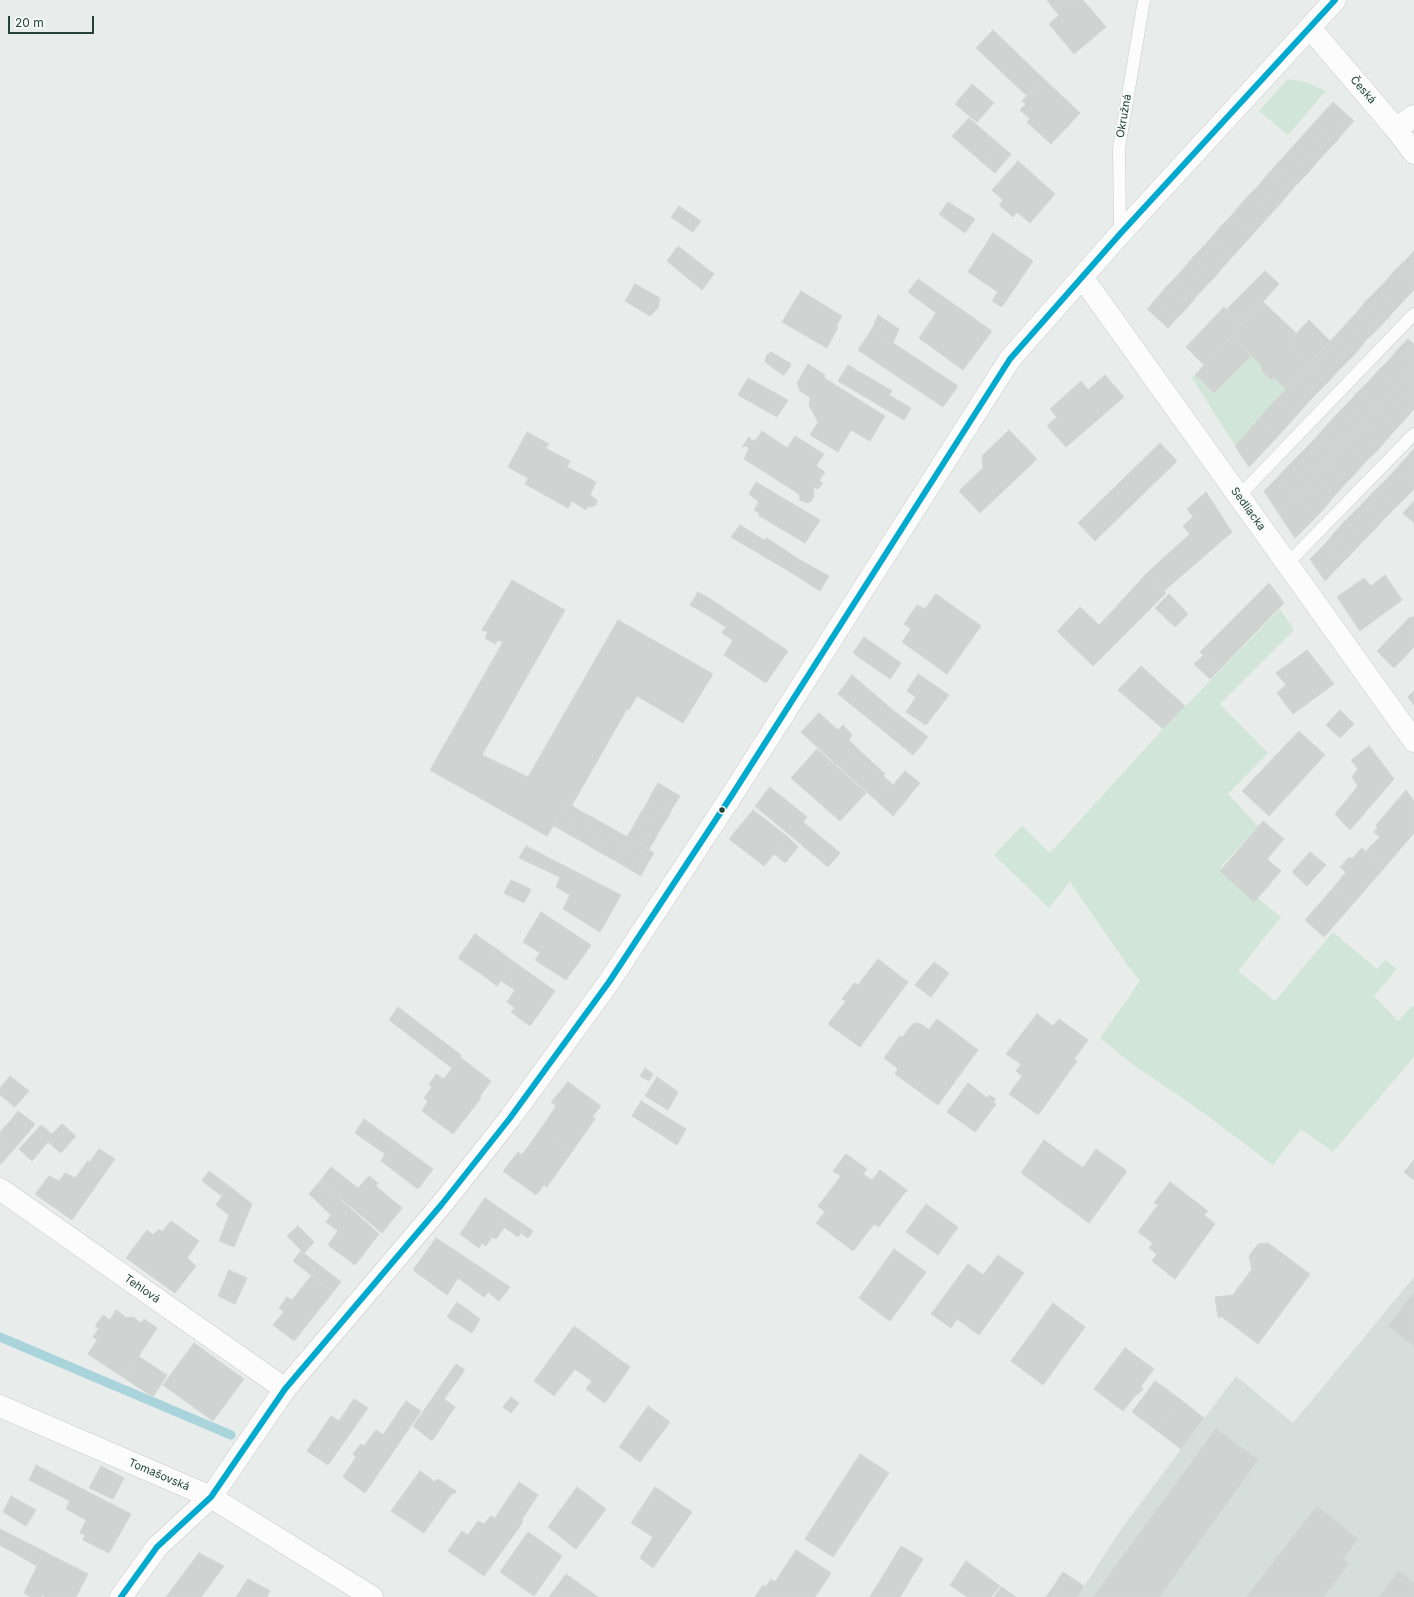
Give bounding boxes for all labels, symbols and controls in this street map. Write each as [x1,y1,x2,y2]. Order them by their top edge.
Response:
scale bar [10,8,96,34]
text: 20 m [15,15,44,30]
street label: Česká [1347,73,1379,107]
street label: Okružná [1114,93,1134,139]
street label: Sedliacka [1228,485,1268,533]
unlabelled marker [717,805,727,815]
street label: Tehlová [122,1272,162,1306]
street label: Tomašovská [126,1456,192,1494]

